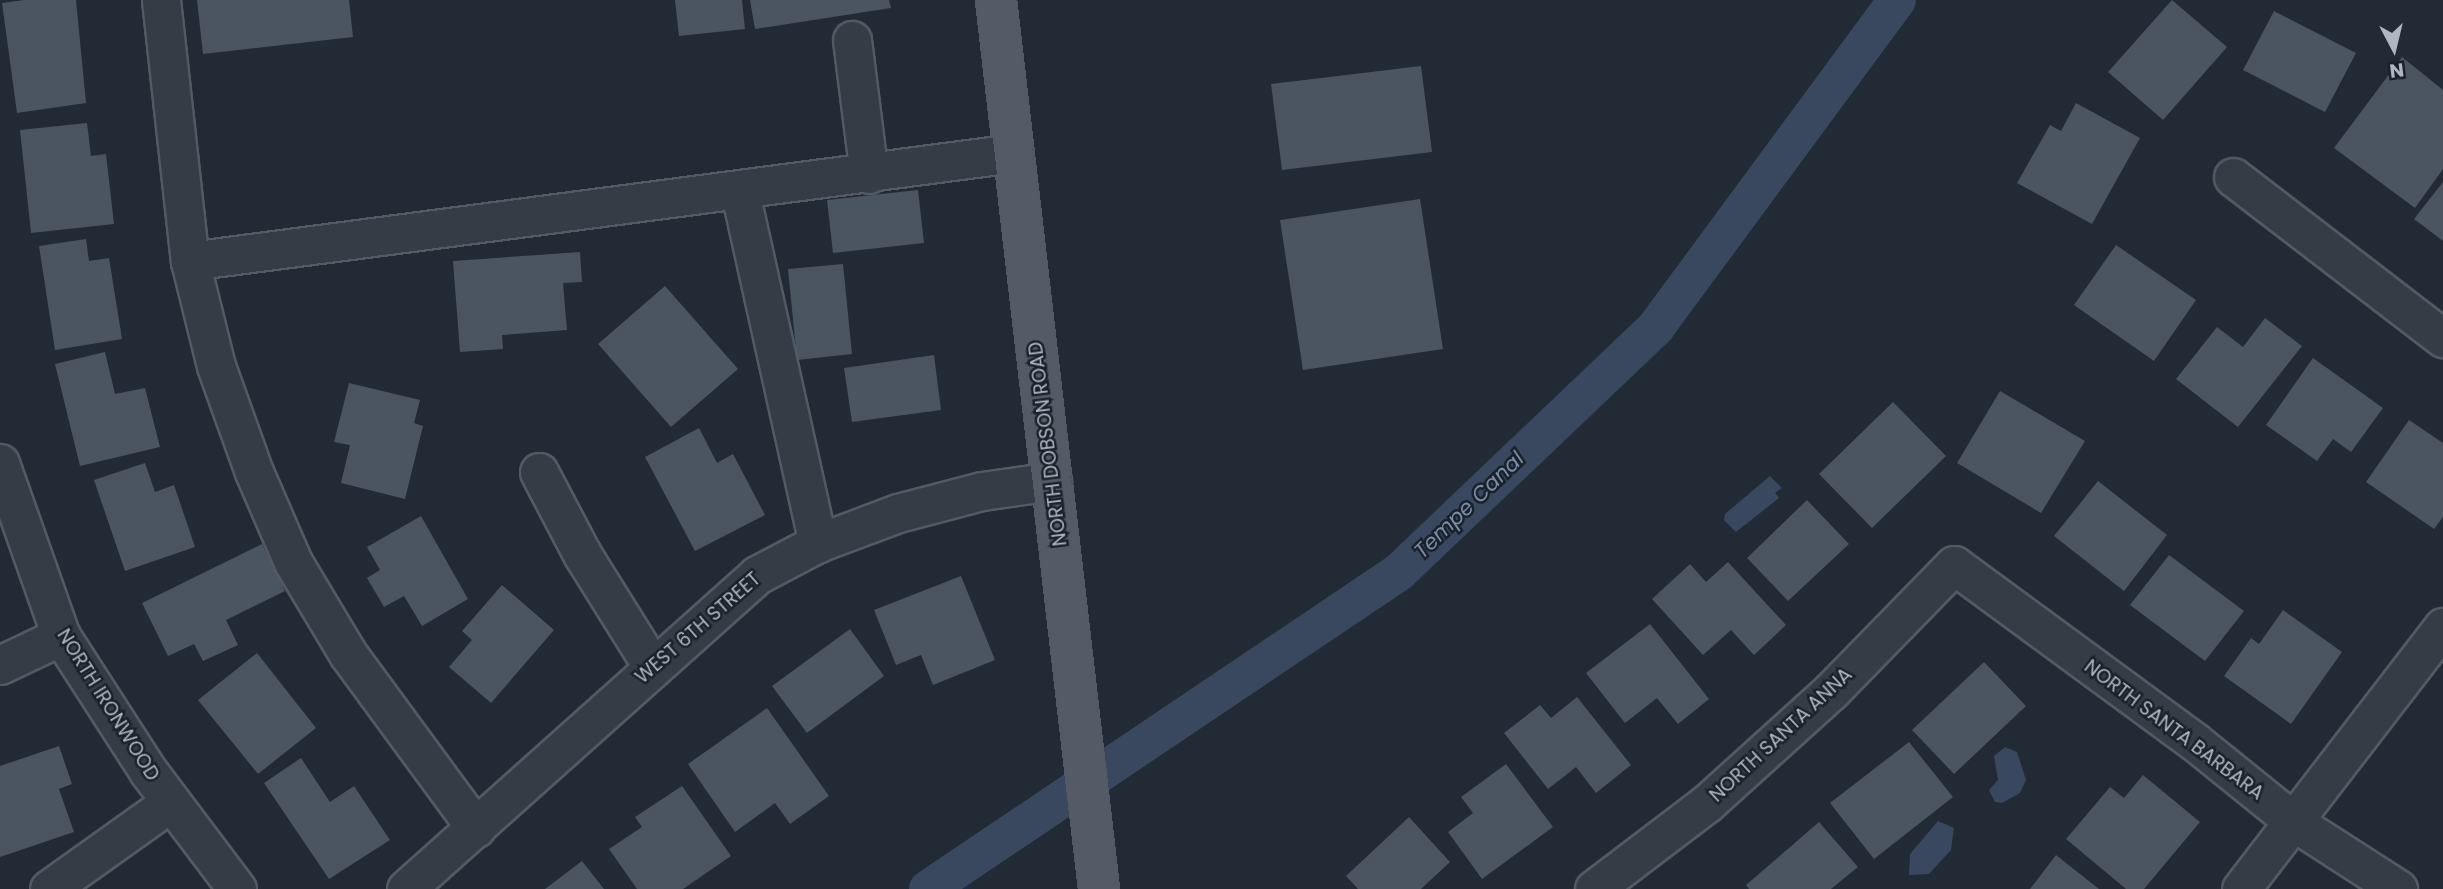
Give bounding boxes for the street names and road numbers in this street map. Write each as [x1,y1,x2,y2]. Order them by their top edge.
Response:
street label: NORTH DOBSON ROAD [1024,341,1072,547]
street label: WEST 6TH STREET [631,568,765,688]
street label: NORTH IRONWOOD [52,625,164,785]
street label: NORTH SANTA BARBARA [2080,655,2268,805]
street label: NORTH SANTA ANNA [1705,663,1857,807]

